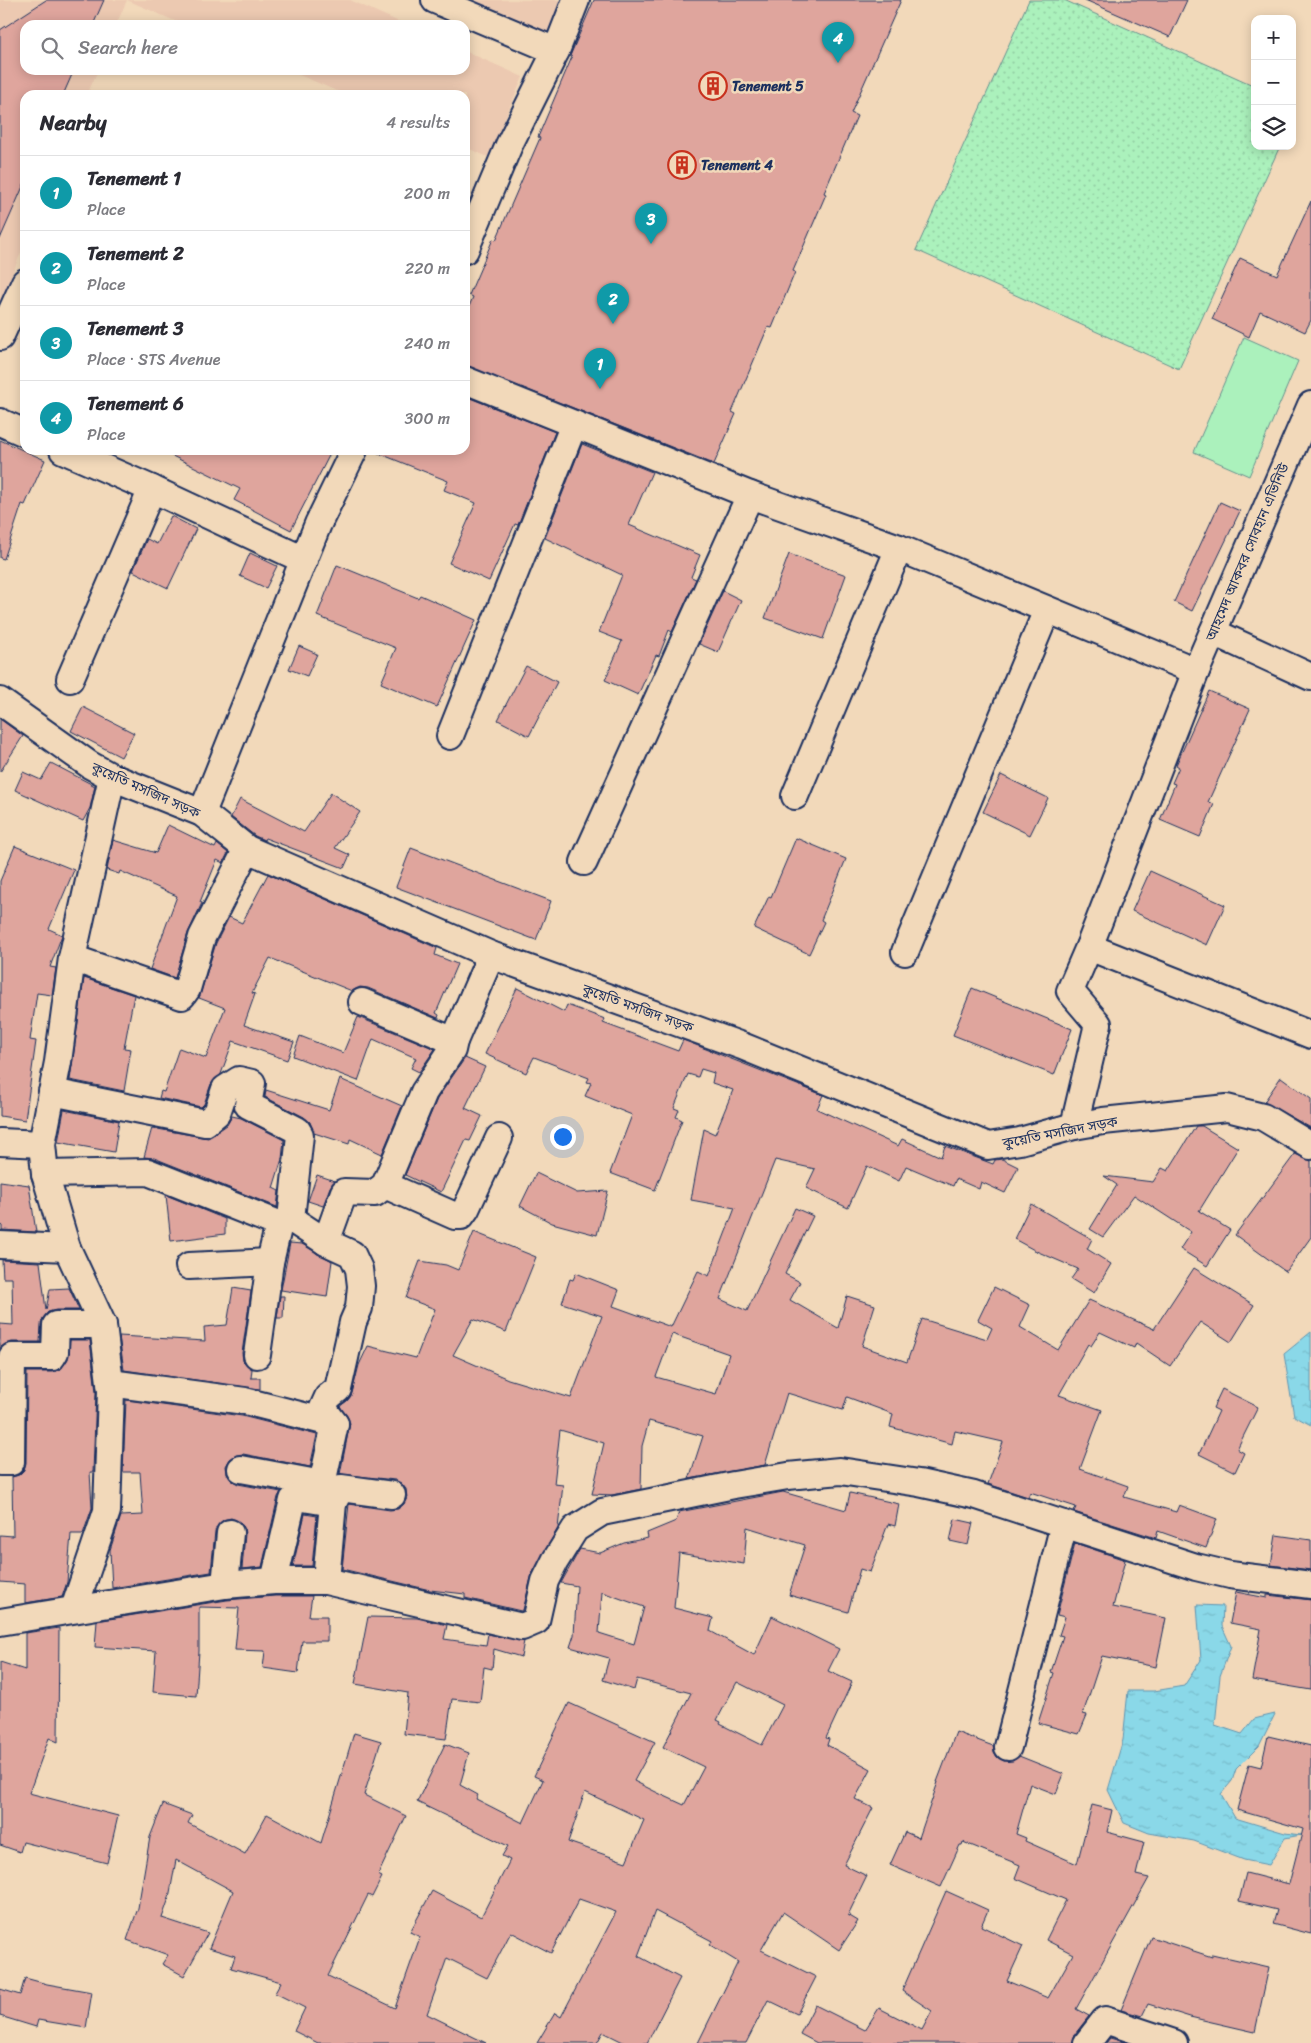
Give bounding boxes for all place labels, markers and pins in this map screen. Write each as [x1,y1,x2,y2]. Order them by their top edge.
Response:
pin: 4 [822,22,854,63]
building icon: Tenement 5 [698,71,728,101]
place label: Tenement 5 [732,74,804,99]
building icon: Tenement 4 [667,150,697,180]
place label: Tenement 4 [701,153,773,178]
pin: 3 [635,203,667,244]
pin: 2 [597,283,629,324]
pin: 1 [584,348,616,389]

